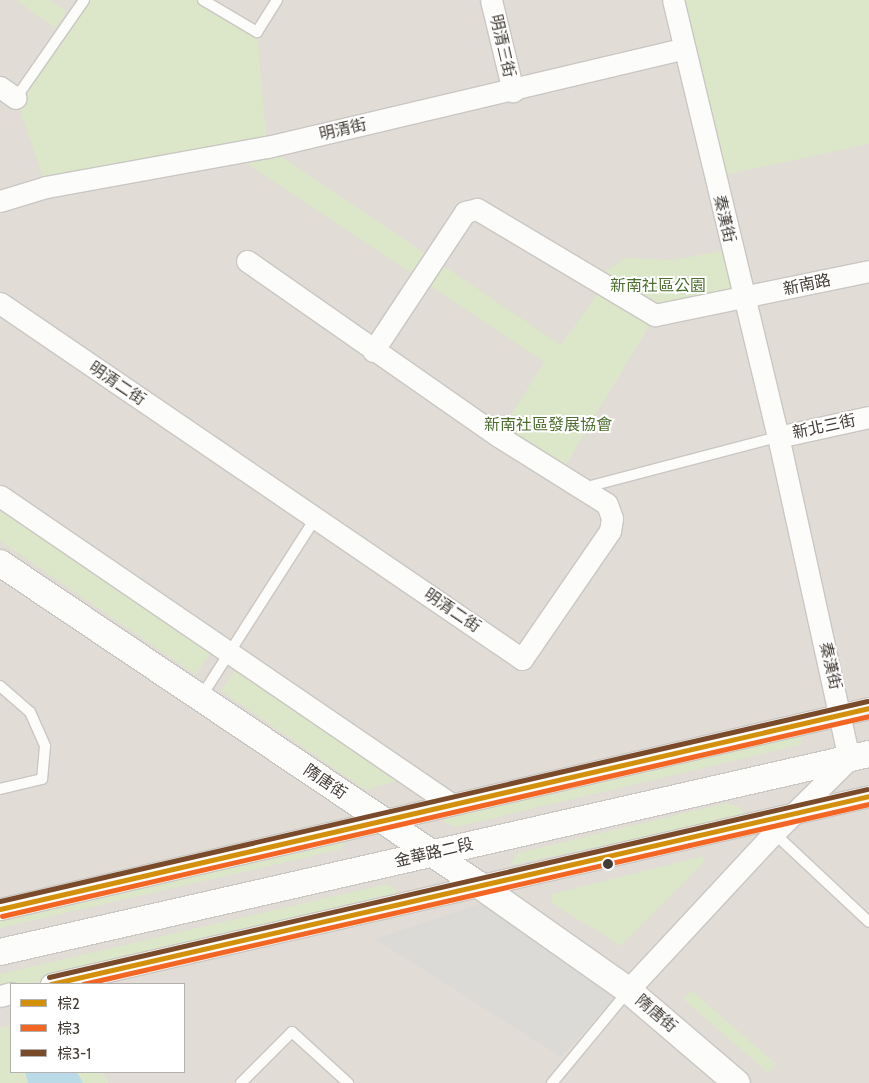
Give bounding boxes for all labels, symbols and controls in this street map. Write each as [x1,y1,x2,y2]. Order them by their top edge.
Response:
street label: 明清三街 [485,13,519,79]
street label: 明清街 [317,115,369,145]
street label: 秦漢街 [709,193,739,245]
street label: 新南路 [782,271,832,299]
park label: 新南社區公園 [610,276,706,296]
street label: 明清二街 [85,358,149,410]
street label: 新北三街 [791,411,857,443]
park label: 新南社區發展協會 [484,415,612,435]
street label: 明清二街 [420,585,484,637]
street label: 秦漢街 [815,640,845,692]
street label: 隋唐街 [300,761,350,803]
street label: 金華路二段 [393,835,475,871]
unlabelled marker [603,859,613,869]
legend [10,983,185,1073]
street label: 隋唐街 [631,991,681,1037]
text: 棕2 [57,995,80,1013]
text: 棕3 [57,1020,80,1038]
text: 棕3-1 [57,1045,91,1063]

